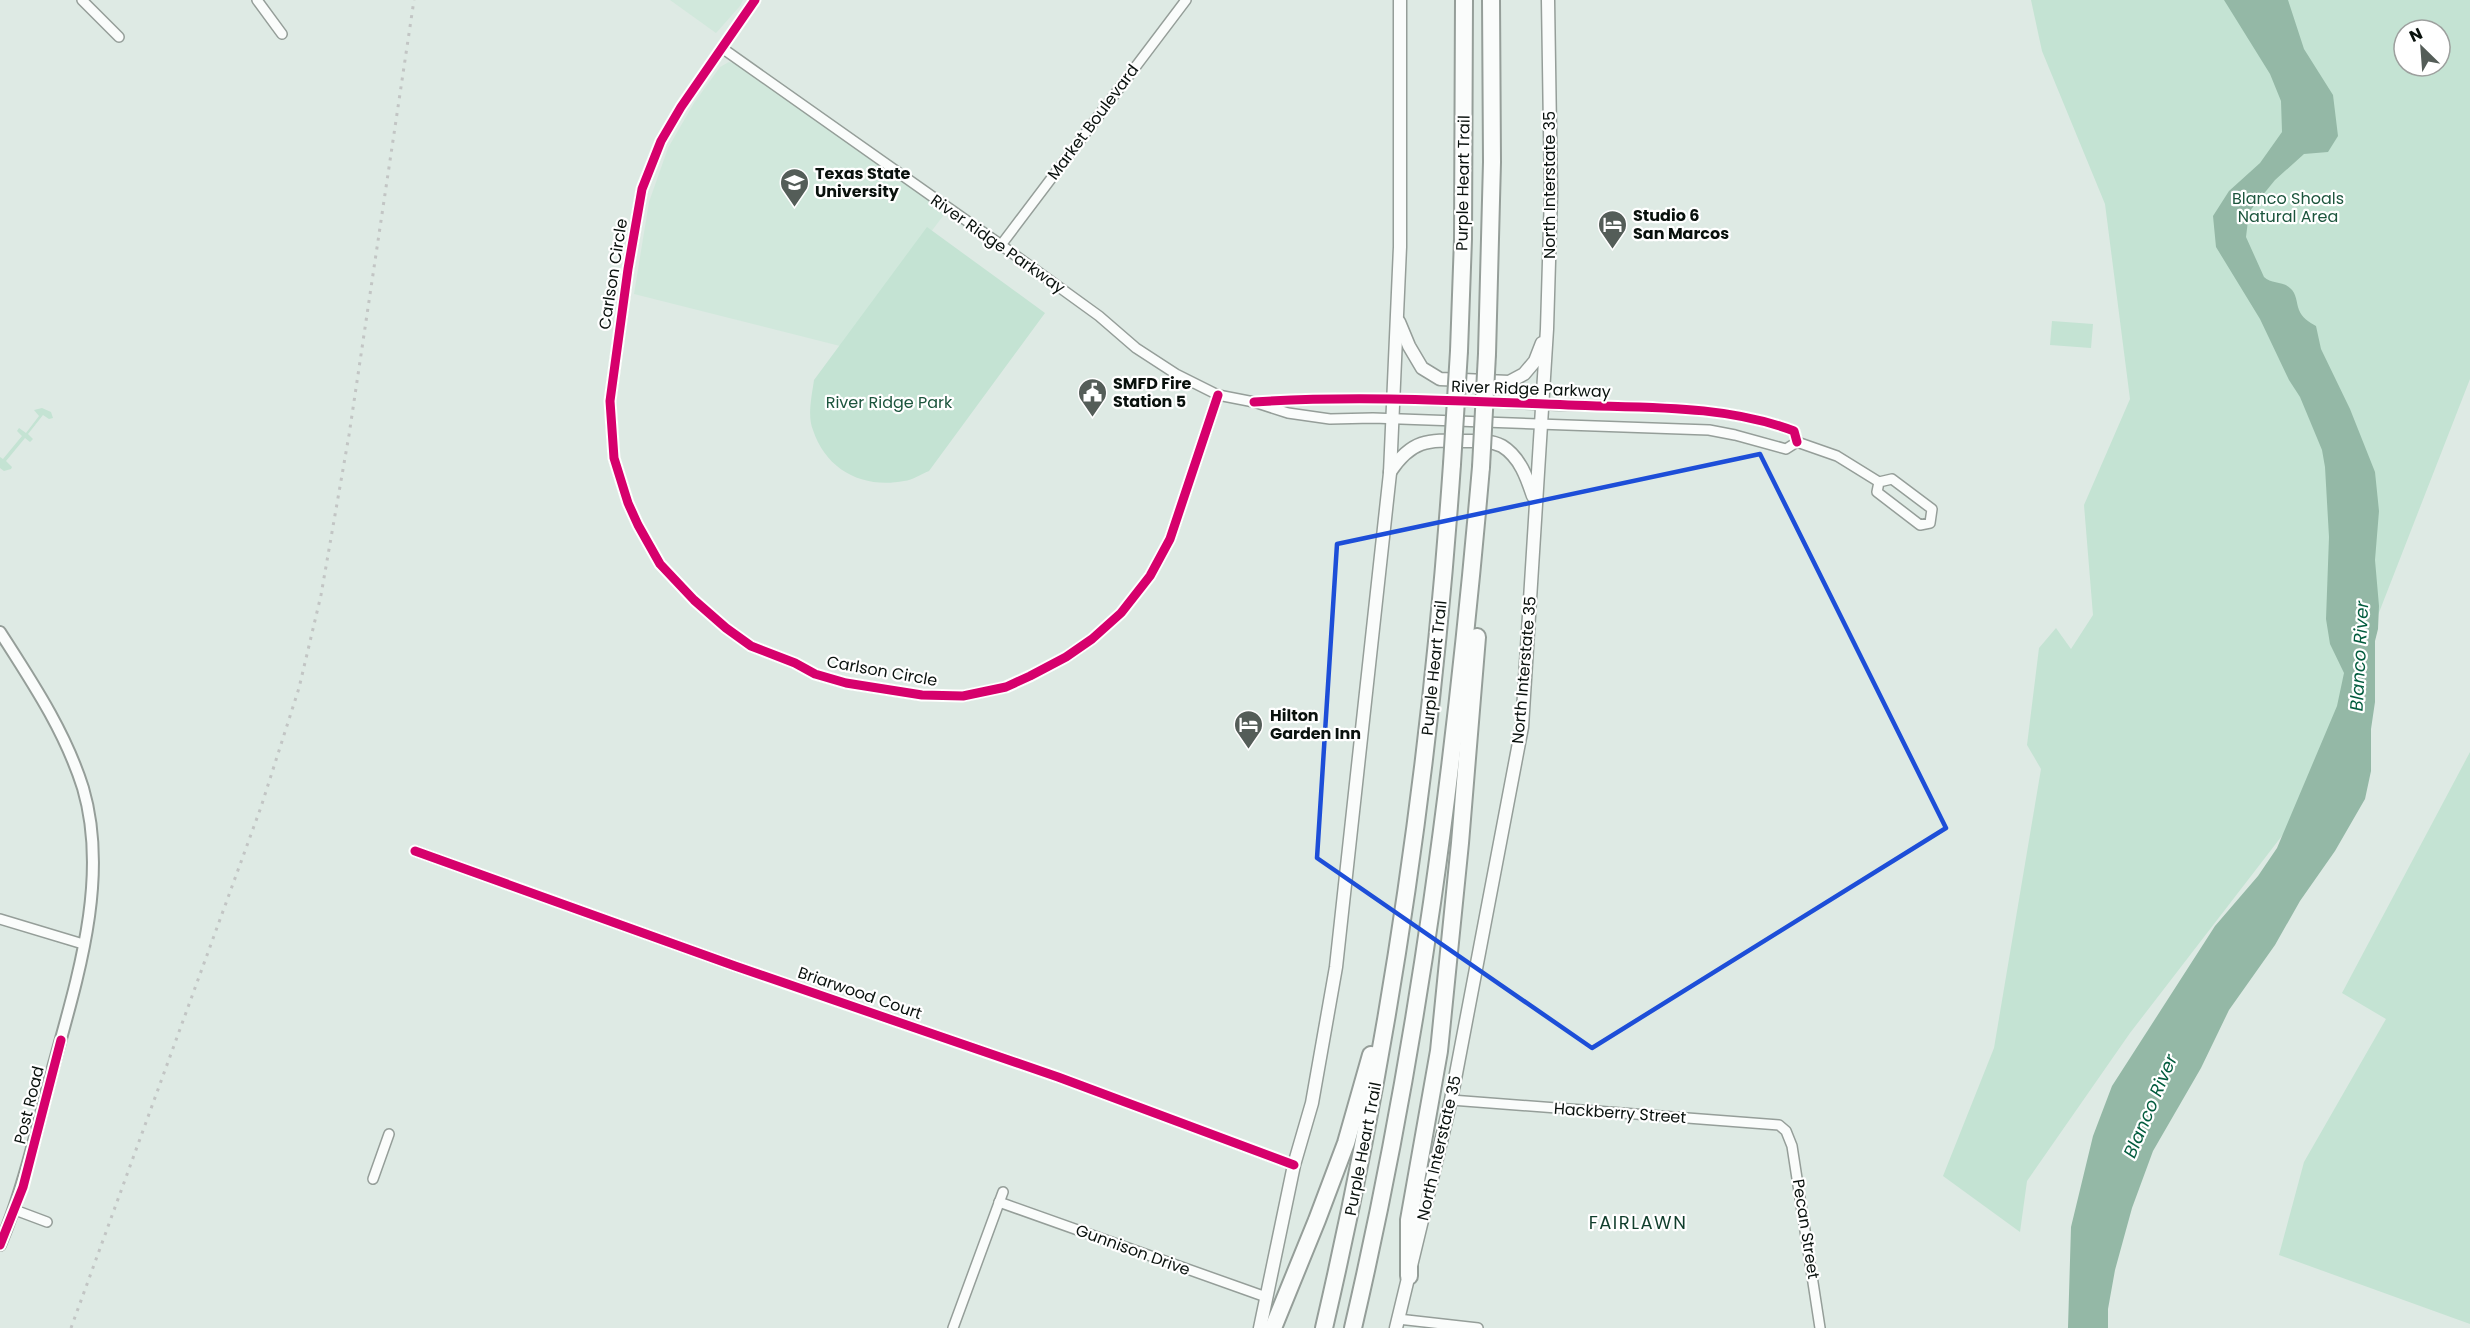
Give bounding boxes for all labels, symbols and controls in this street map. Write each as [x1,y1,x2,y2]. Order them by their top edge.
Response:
north arrow [2392,18,2452,78]
text: N [2406,22,2426,48]
street label: Market Boulevard [1042,59,1144,185]
street label: North Interstate 35 [1538,111,1561,259]
street label: Purple Heart Trail [1450,115,1476,251]
place label: Texas State University [815,162,911,203]
school or university icon: Texas State University [778,166,810,208]
park label: Blanco Shoals Natural Area [2232,187,2344,228]
street label: River Ridge Parkway [926,189,1070,299]
place label: Studio 6 San Marcos [1633,204,1729,245]
hotel icon: Studio 6 San Marcos [1596,208,1628,250]
street label: Carlson Circle [593,217,633,331]
place label: SMFD Fire Station 5 [1113,372,1192,413]
street label: River Ridge Parkway [1451,375,1611,403]
public building icon: SMFD Fire Station 5 [1076,376,1108,418]
park label: River Ridge Park [826,391,953,414]
street label: North Interstate 35 [1506,595,1542,745]
street label: Purple Heart Trail [1415,599,1453,737]
water label: Blanco River [2344,599,2374,712]
street label: Carlson Circle [825,650,939,692]
place label: Hilton Garden Inn [1270,704,1361,745]
hotel icon: Hilton Garden Inn [1233,708,1265,750]
street label: Briarwood Court [795,961,925,1025]
water label: Blanco River [2117,1049,2184,1162]
street label: Post Road [8,1064,50,1146]
street label: North Interstate 35 [1411,1073,1467,1223]
street label: Purple Heart Trail [1339,1080,1387,1218]
street label: Hackberry Street [1553,1097,1687,1129]
street label: Pecan Street [1787,1177,1825,1281]
district label: FAIRLAWN [1589,1210,1687,1235]
street label: Gunnison Drive [1073,1219,1194,1281]

